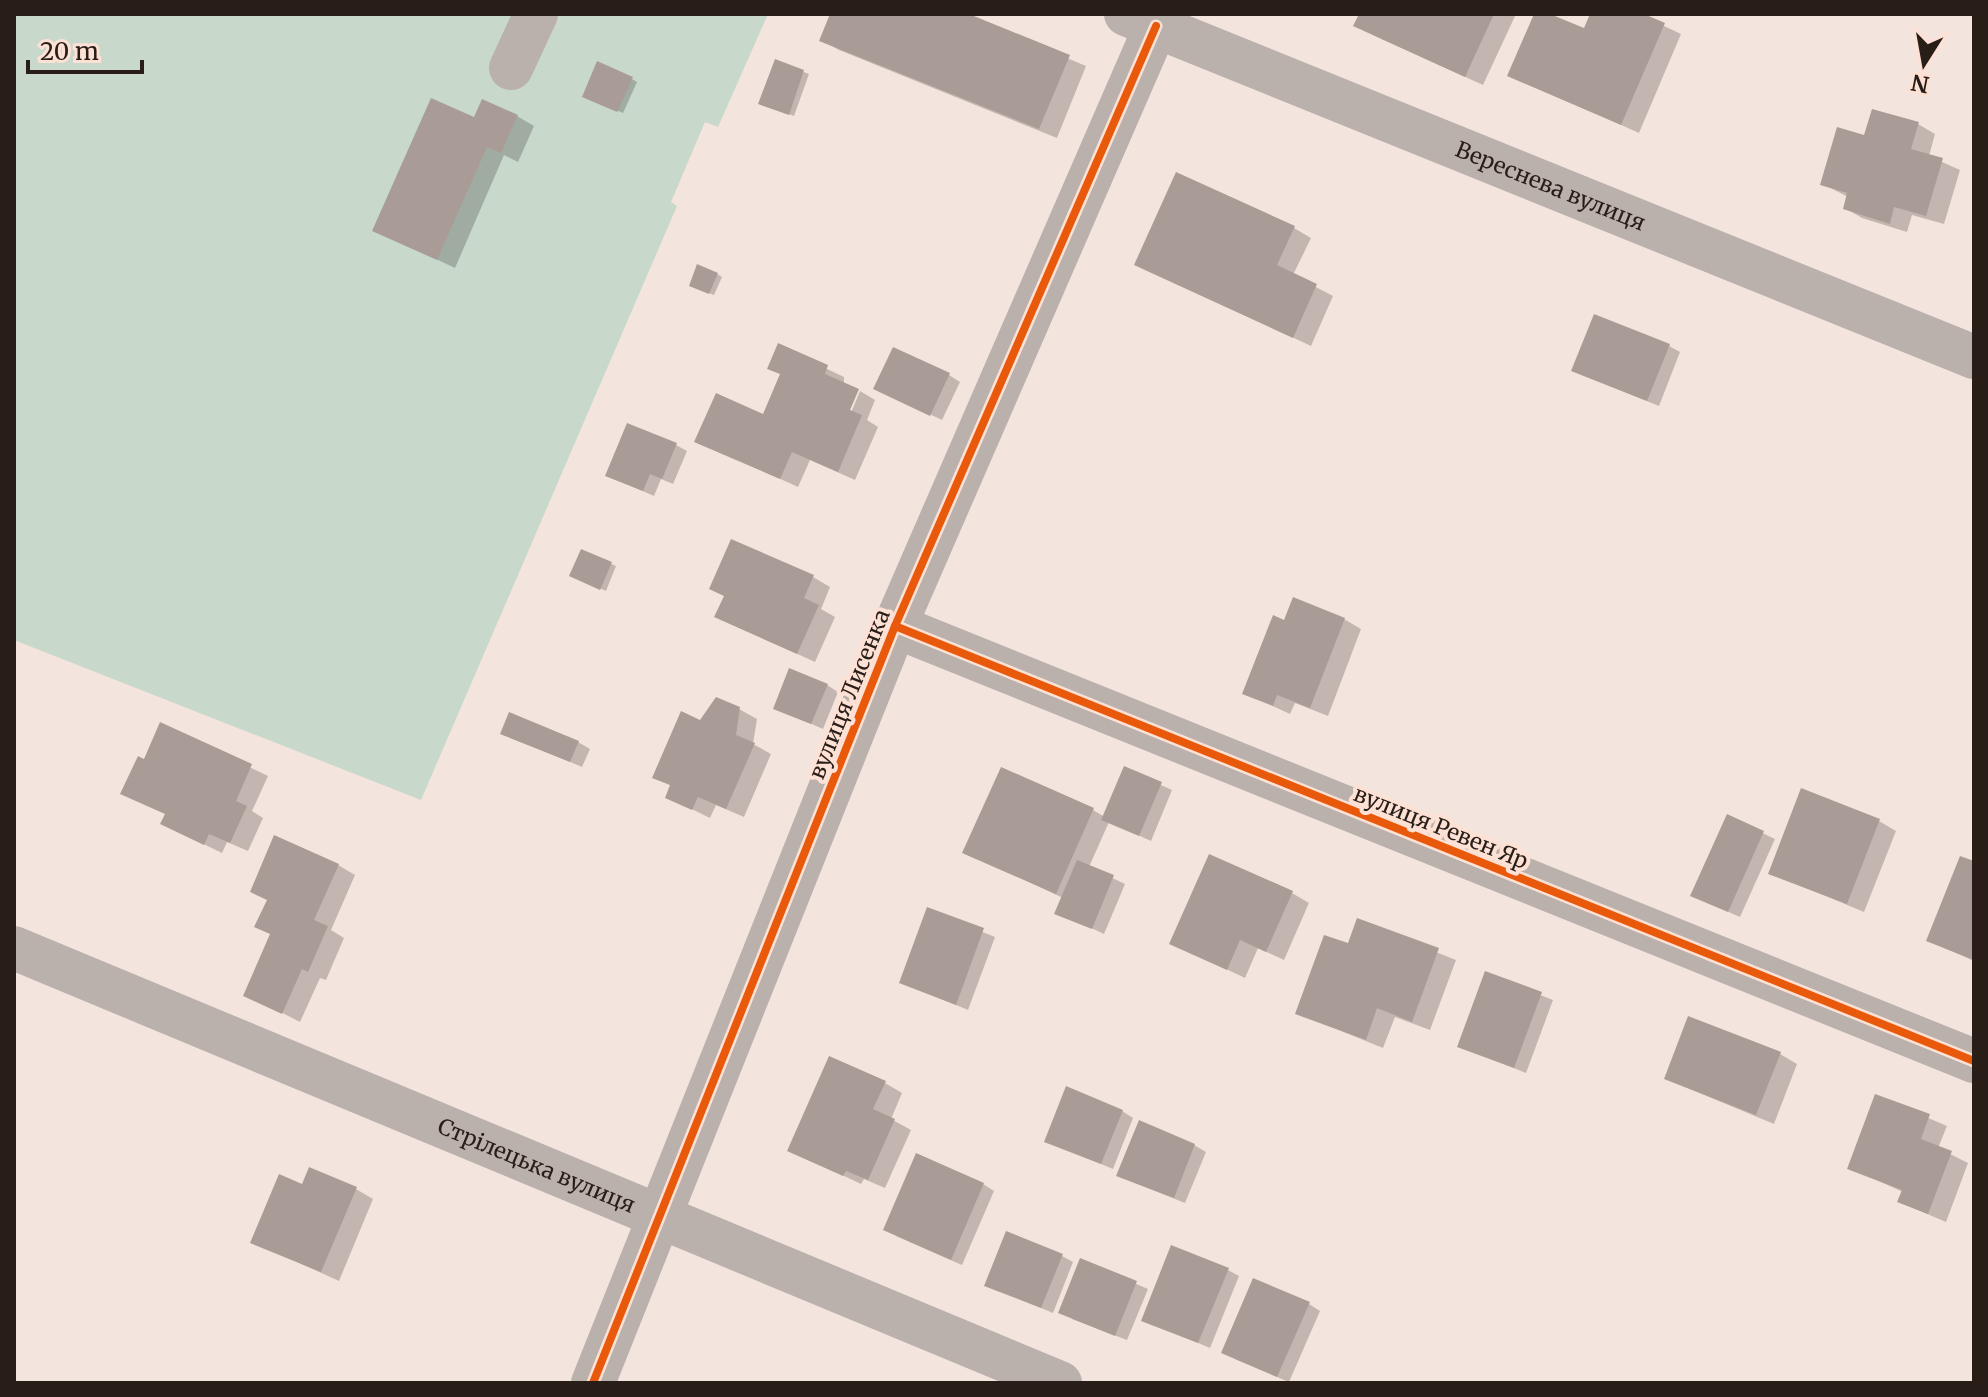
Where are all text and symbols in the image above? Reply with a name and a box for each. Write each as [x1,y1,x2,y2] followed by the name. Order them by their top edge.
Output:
[28,24,142,74] scale bar
[1884,24,1964,104] north arrow
[40,36,99,67] text: 20 m
[1908,68,1931,99] text: N
[1452,135,1650,237] street label: Вереснева вулиця
[802,605,896,783] street label: вулиця Лисенка
[1350,779,1532,875] street label: вулиця Ревен Яр
[434,1112,640,1219] street label: Стрілецька вулиця

